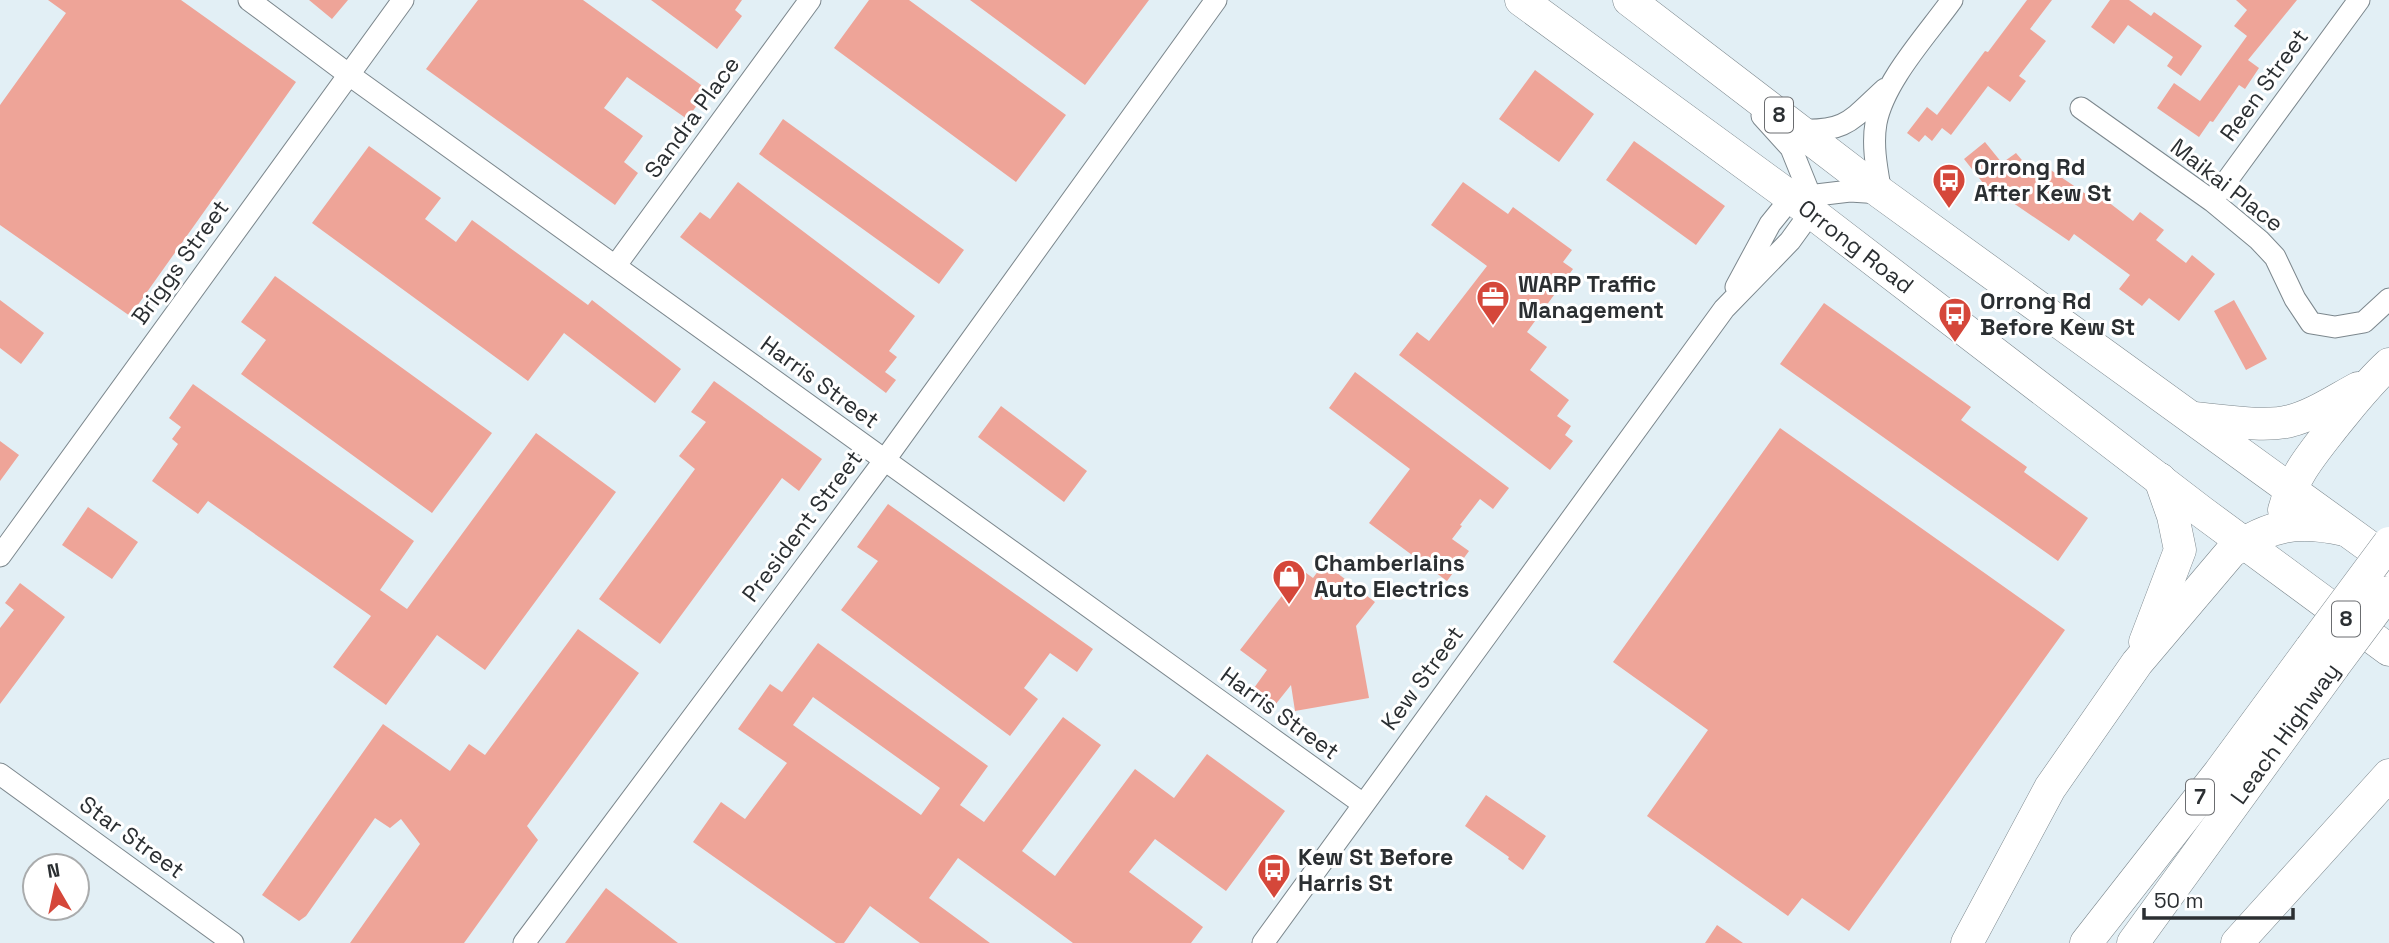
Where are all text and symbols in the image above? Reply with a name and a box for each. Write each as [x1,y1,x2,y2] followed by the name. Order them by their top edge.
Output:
[2213,23,2315,147] street label: Reen Street
[638,50,746,184] street label: Sandra Place
[1765,97,1793,132] road number: 8
[2164,132,2290,238] street label: Maikai Place
[1974,152,2112,208] place label: Orrong Rd After Kew St
[1930,161,1968,210] bus stop icon: Orrong Rd After Kew St
[1792,193,1920,300] street label: Orrong Road
[125,194,235,330] street label: Briggs Street
[1518,269,1664,325] place label: WARP Traffic Management
[1474,278,1512,327] office icon: WARP Traffic Management
[1980,286,2135,342] place label: Orrong Rd Before Kew St
[1936,295,1974,344] bus stop icon: Orrong Rd Before Kew St
[755,329,885,435] street label: Harris Street
[735,444,869,608] street label: President Street
[1314,548,1469,604] place label: Chamberlains Auto Electrics
[1270,557,1308,606] shop icon: Chamberlains Auto Electrics
[2332,602,2360,636] road number: 8
[1374,620,1470,736] street label: Kew Street
[2224,657,2346,810] street label: Leach Highway
[1215,660,1345,766] street label: Harris Street
[2186,780,2214,814] road number: 7
[74,789,190,885] street label: Star Street
[1298,842,1453,898] place label: Kew St Before Harris St
[1255,851,1293,900] bus stop icon: Kew St Before Harris St
[21,852,91,922] north arrow
[45,857,62,884] text: N
[2144,876,2293,920] scale bar
[2154,887,2204,914] text: 50 m

